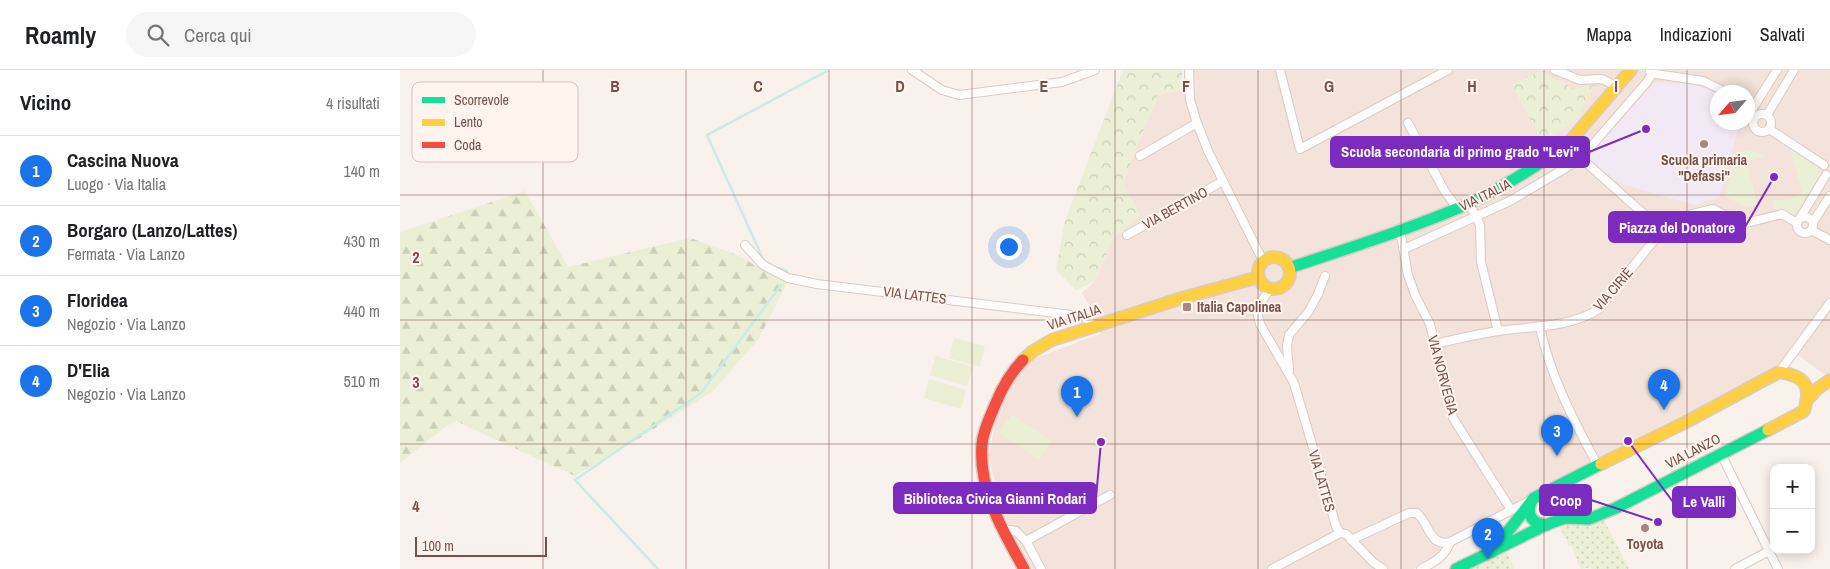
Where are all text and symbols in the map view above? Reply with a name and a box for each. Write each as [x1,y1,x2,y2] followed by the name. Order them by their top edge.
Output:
[126,12,476,57] search box
[25,19,96,51] text: Roamly
[144,21,172,49] icon: search
[184,22,252,48] text: Cerca qui
[1587,22,1632,47] text: Mappa
[1660,22,1732,47] text: Indicazioni
[1760,22,1805,47] text: Salvati
[610,75,620,97] text: B
[753,75,763,97] text: C
[895,75,905,97] text: D
[1040,75,1049,97] text: E
[1182,75,1190,97] text: F
[1324,75,1334,97] text: G
[1467,75,1477,97] text: H
[1614,75,1618,97] text: I
[412,82,578,162] legend
[1710,85,1755,130] north arrow
[20,88,71,117] text: Vicino
[454,91,509,109] text: Scorrevole
[326,92,380,114] text: 4 risultati
[454,113,483,131] text: Lento
[454,136,482,154] text: Coda
[1331,137,1589,167] callout: Scuola secondaria di primo grado "Levi"
[1698,138,1710,150] marker: Scuola primaria "Defassi"
[1341,141,1579,162] text: Scuola secondaria di primo grado "Levi"
[67,147,179,173] text: Cascina Nuova
[1661,151,1748,185] place label: Scuola primaria "Defassi"
[32,160,40,182] text: 1
[344,160,380,182] text: 140 m
[67,173,166,195] text: Luogo · Via Italia
[1456,175,1514,215] street label: VIA ITALIA
[1139,183,1211,233] street label: VIA BERTINO
[1609,212,1745,242] callout: Piazza del Donatore
[67,217,238,243] text: Borgaro (Lanzo/Lattes)
[1619,217,1735,238] text: Piazza del Donatore
[32,230,40,252] text: 2
[344,230,380,252] text: 430 m
[996,234,1022,260] your location
[67,243,185,265] text: Fermata · Via Lanzo
[412,246,420,268] text: 2
[1589,264,1637,314] street label: VIA CIRIÈ
[882,282,948,308] street label: VIA LATTES
[67,287,128,313] text: Floridea
[1197,298,1282,316] place label: Italia Capolinea
[32,300,40,322] text: 3
[344,300,380,322] text: 440 m
[1045,300,1103,334] street label: VIA ITALIA
[1181,301,1193,313] marker: Italia Capolinea
[67,313,186,335] text: Negozio · Via Lanzo
[1424,333,1462,417] street label: VIA NORVEGIA
[67,357,110,383] text: D'Elia
[1648,369,1680,410] pin: 4
[32,370,40,392] text: 4
[344,370,380,392] text: 510 m
[412,371,420,393] text: 3
[1061,376,1093,417] pin: 1
[67,383,186,405] text: Negozio · Via Lanzo
[1541,415,1573,456] pin: 3
[1662,429,1724,472] street label: VIA LANZO
[1305,448,1340,514] street label: VIA LATTES
[1770,464,1815,554] map controls
[1770,464,1815,509] button: +
[894,483,1096,513] callout: Biblioteca Civica Gianni Rodari
[1540,485,1591,515] callout: Coop
[1673,487,1735,517] callout: Le Valli
[904,488,1086,509] text: Biblioteca Civica Gianni Rodari
[1550,490,1582,511] text: Coop
[1683,491,1725,512] text: Le Valli
[412,495,420,517] text: 4
[1770,509,1815,554] button: −
[1472,518,1504,559] pin: 2
[1639,522,1651,534] marker: Toyota
[415,534,548,557] scale bar
[1627,535,1664,553] place label: Toyota
[422,537,454,555] text: 100 m

